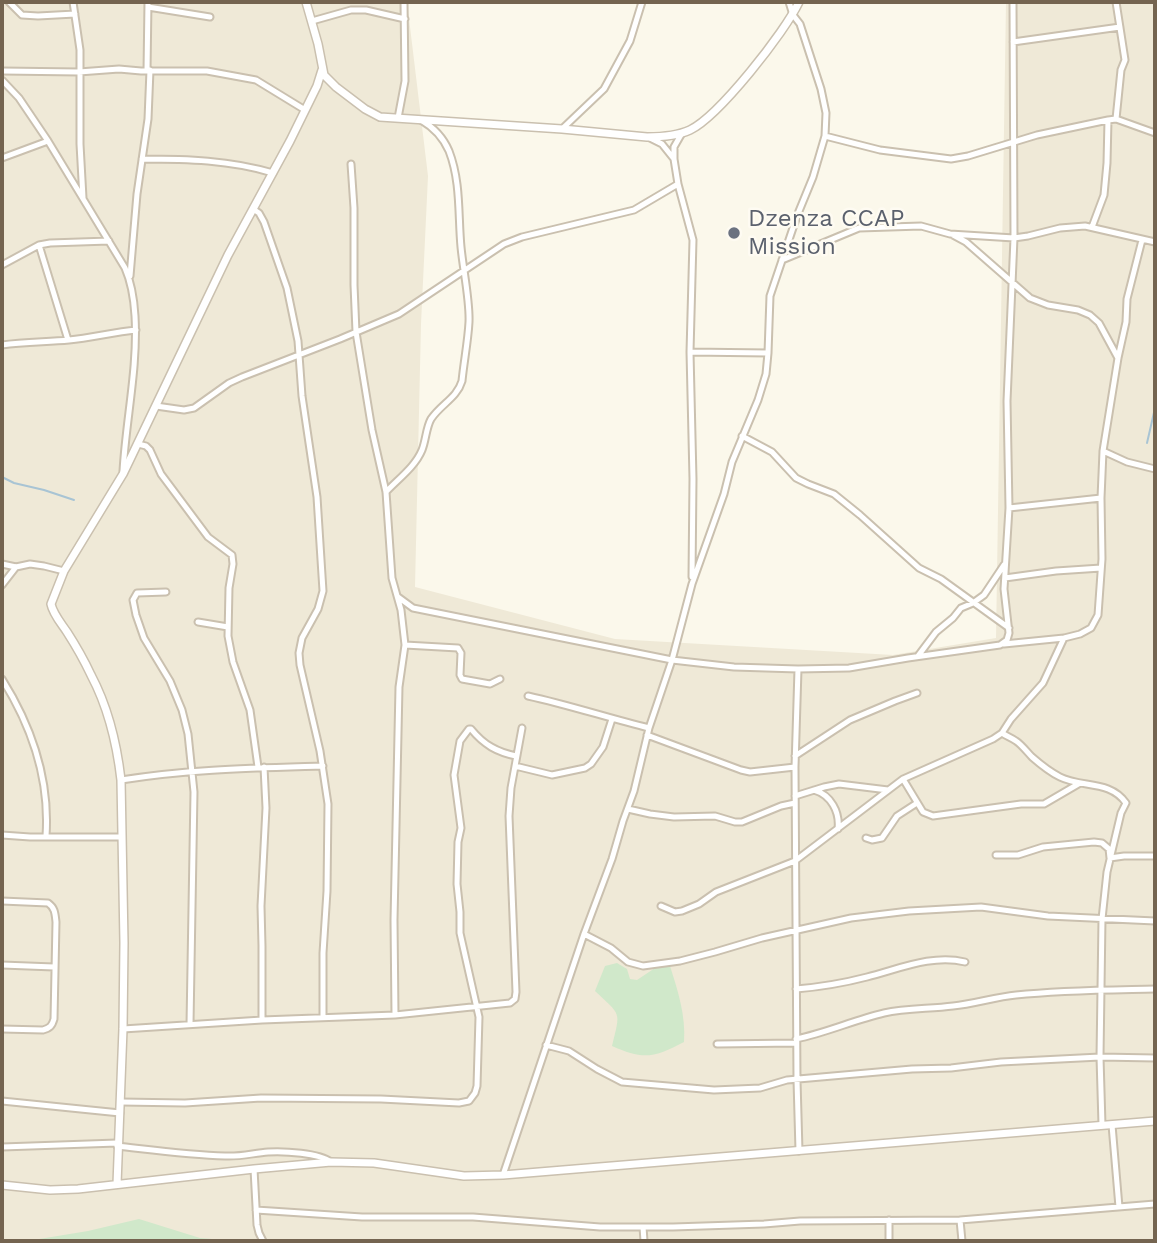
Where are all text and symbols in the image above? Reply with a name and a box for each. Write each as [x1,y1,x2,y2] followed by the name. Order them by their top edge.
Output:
[748,205,904,261] place label: Dzenza CCAP Mission
[726,225,742,241] marker: Dzenza CCAP Mission

